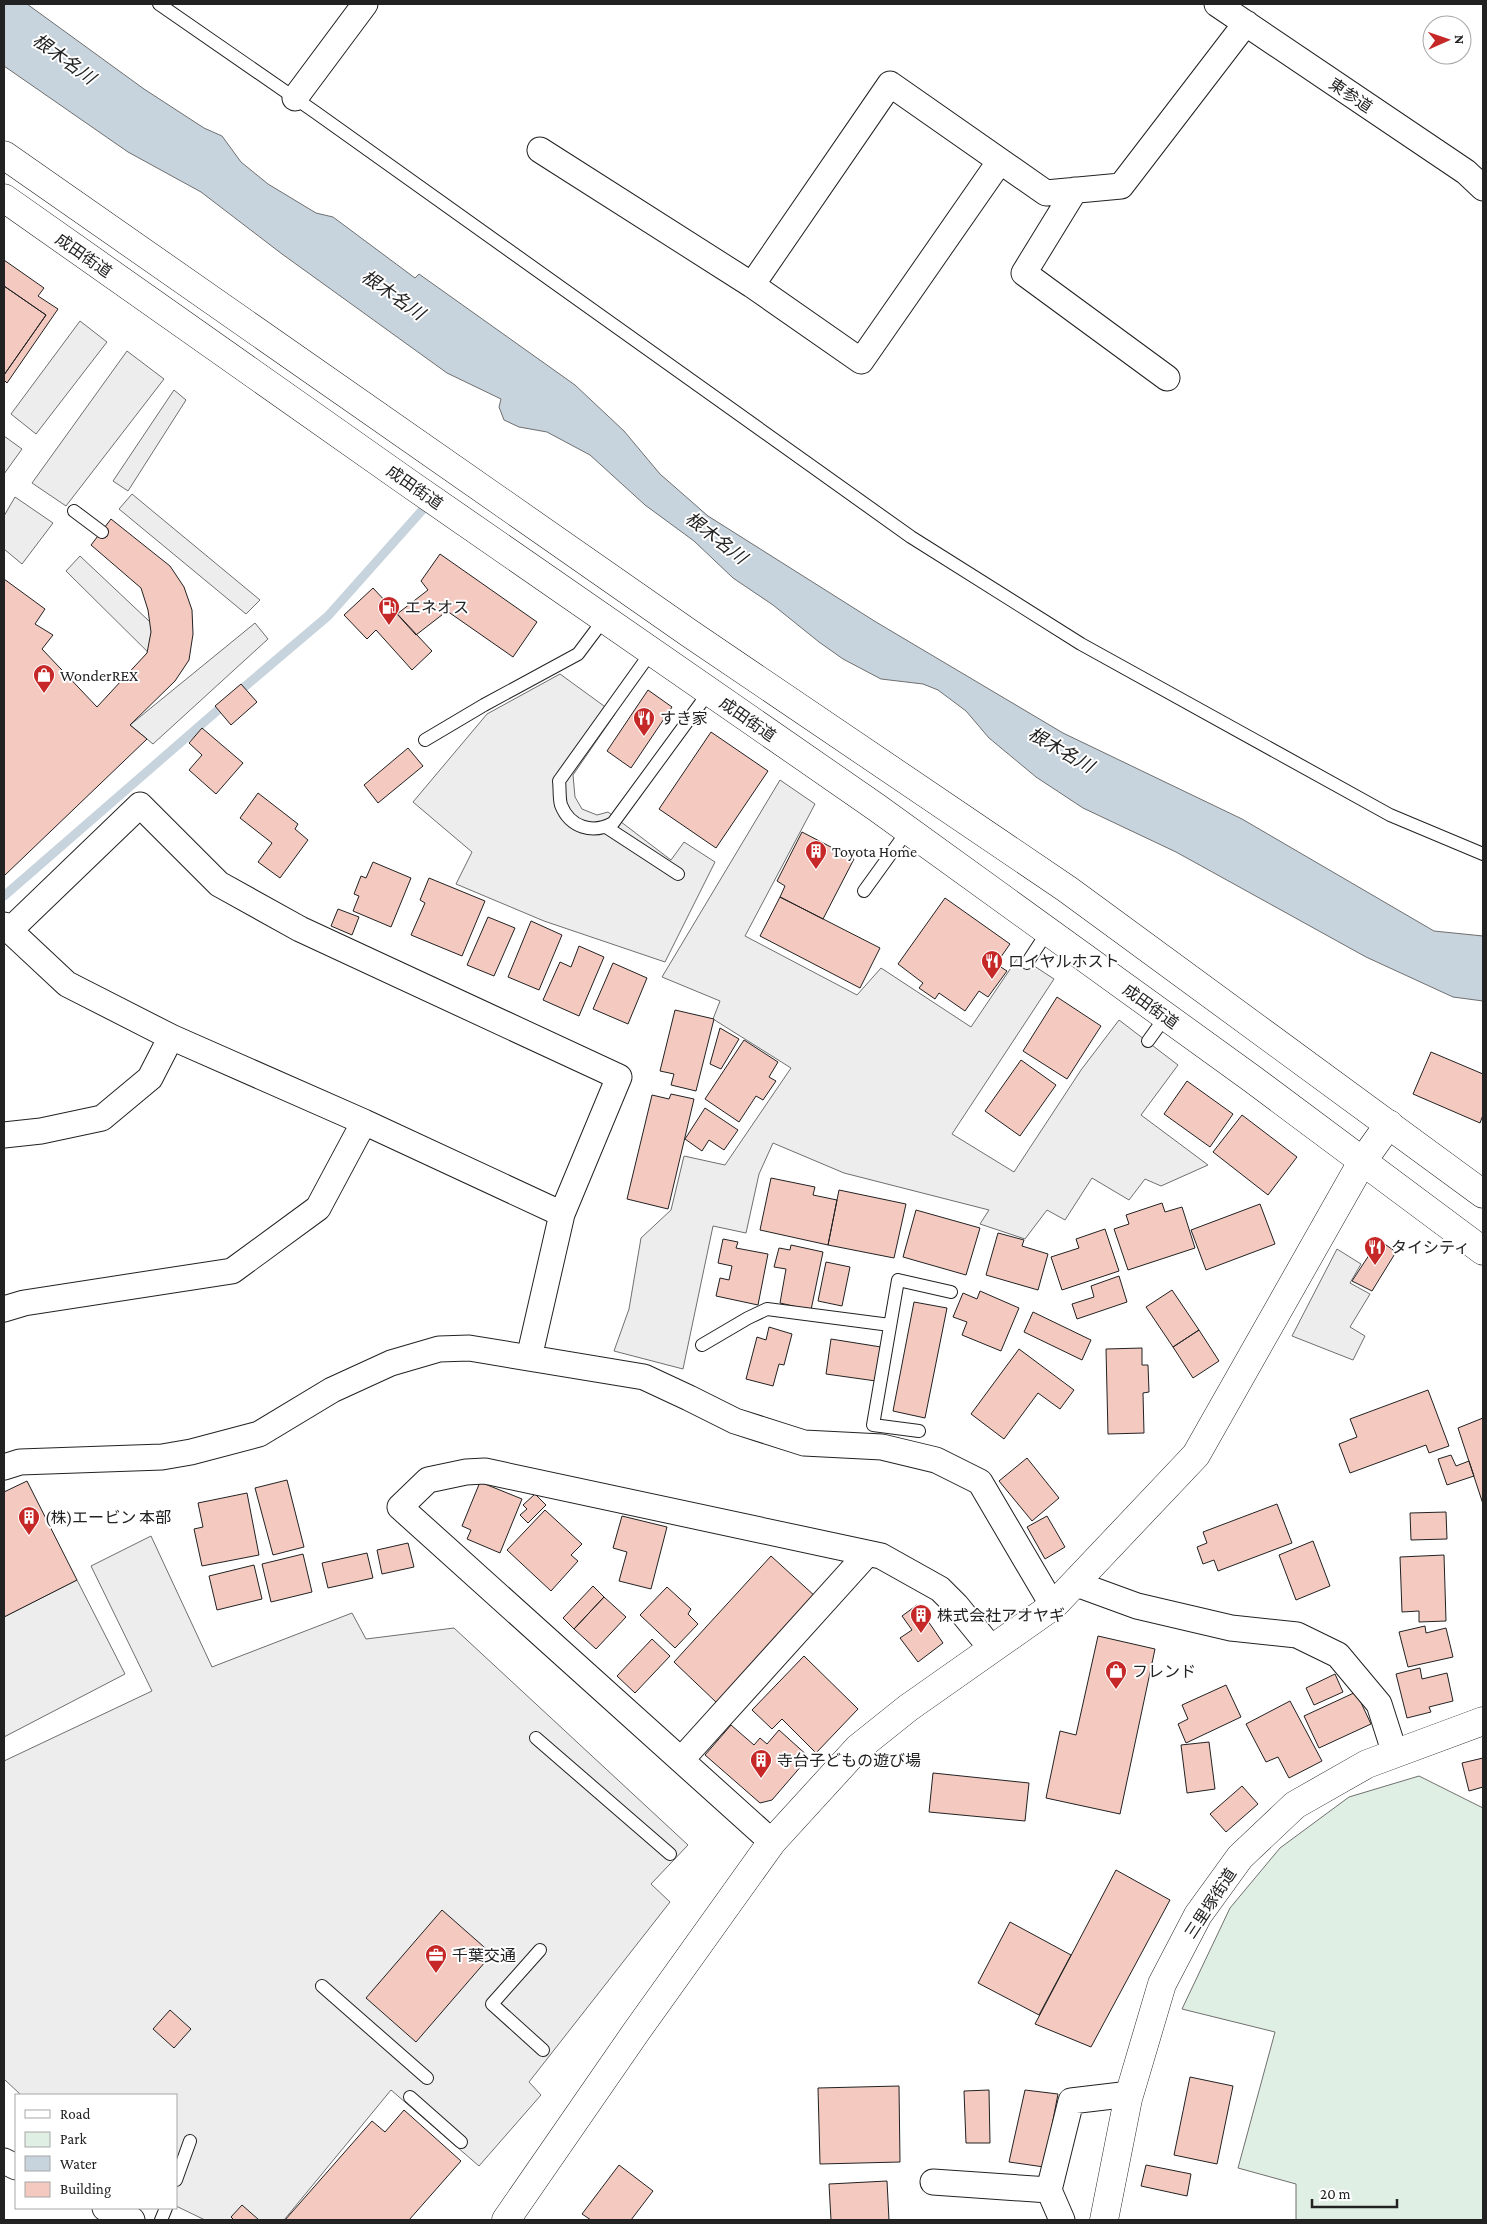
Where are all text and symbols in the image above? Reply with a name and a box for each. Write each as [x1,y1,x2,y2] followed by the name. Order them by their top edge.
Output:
[1422,15,1472,65] north arrow
[29,30,101,89] water label: 根木名川
[1452,34,1468,45] text: N
[1326,75,1375,116] street label: 東参道
[53,230,115,281] street label: 成田街道
[358,266,430,325] water label: 根木名川
[384,462,446,513] street label: 成田街道
[681,508,752,569] water label: 根木名川
[377,595,401,626] fuel station icon: エネオス
[405,599,469,616] place label: エネオス
[32,663,56,694] shop icon: WonderREX
[60,667,139,684] place label: WonderREX
[717,694,779,745] street label: 成田街道
[632,706,656,737] restaurant icon: すき家
[660,710,708,727] place label: すき家
[1025,723,1099,778] water label: 根木名川
[804,839,828,870] building icon: Toyota Home
[832,843,917,861] place label: Toyota Home
[980,949,1004,980] restaurant icon: ロイヤルホスト
[1008,953,1120,970] place label: ロイヤルホスト
[1120,981,1182,1032] street label: 成田街道
[1363,1235,1387,1266] restaurant icon: タイシティ
[1391,1239,1470,1256] place label: タイシティ
[17,1505,41,1536] building icon: (株)エービン 本部
[45,1509,171,1527] place label: (株)エービン 本部
[909,1603,933,1634] building icon: 株式会社アオヤギ
[937,1607,1065,1624] place label: 株式会社アオヤギ
[1104,1659,1128,1690] shop icon: フレンド
[1132,1663,1196,1680] place label: フレンド
[749,1748,773,1779] building icon: 寺台子どもの遊び場
[777,1752,921,1769] place label: 寺台子どもの遊び場
[1182,1865,1239,1941] street label: 三里塚街道
[424,1943,448,1974] office icon: 千葉交通
[452,1947,516,1964] place label: 千葉交通
[15,2094,178,2209] legend
[60,2106,91,2122] text: Road
[60,2131,87,2147] text: Park
[60,2156,97,2172] text: Water
[1312,2176,1397,2208] scale bar
[60,2181,111,2198] text: Building
[1320,2186,1351,2202] text: 20 m

